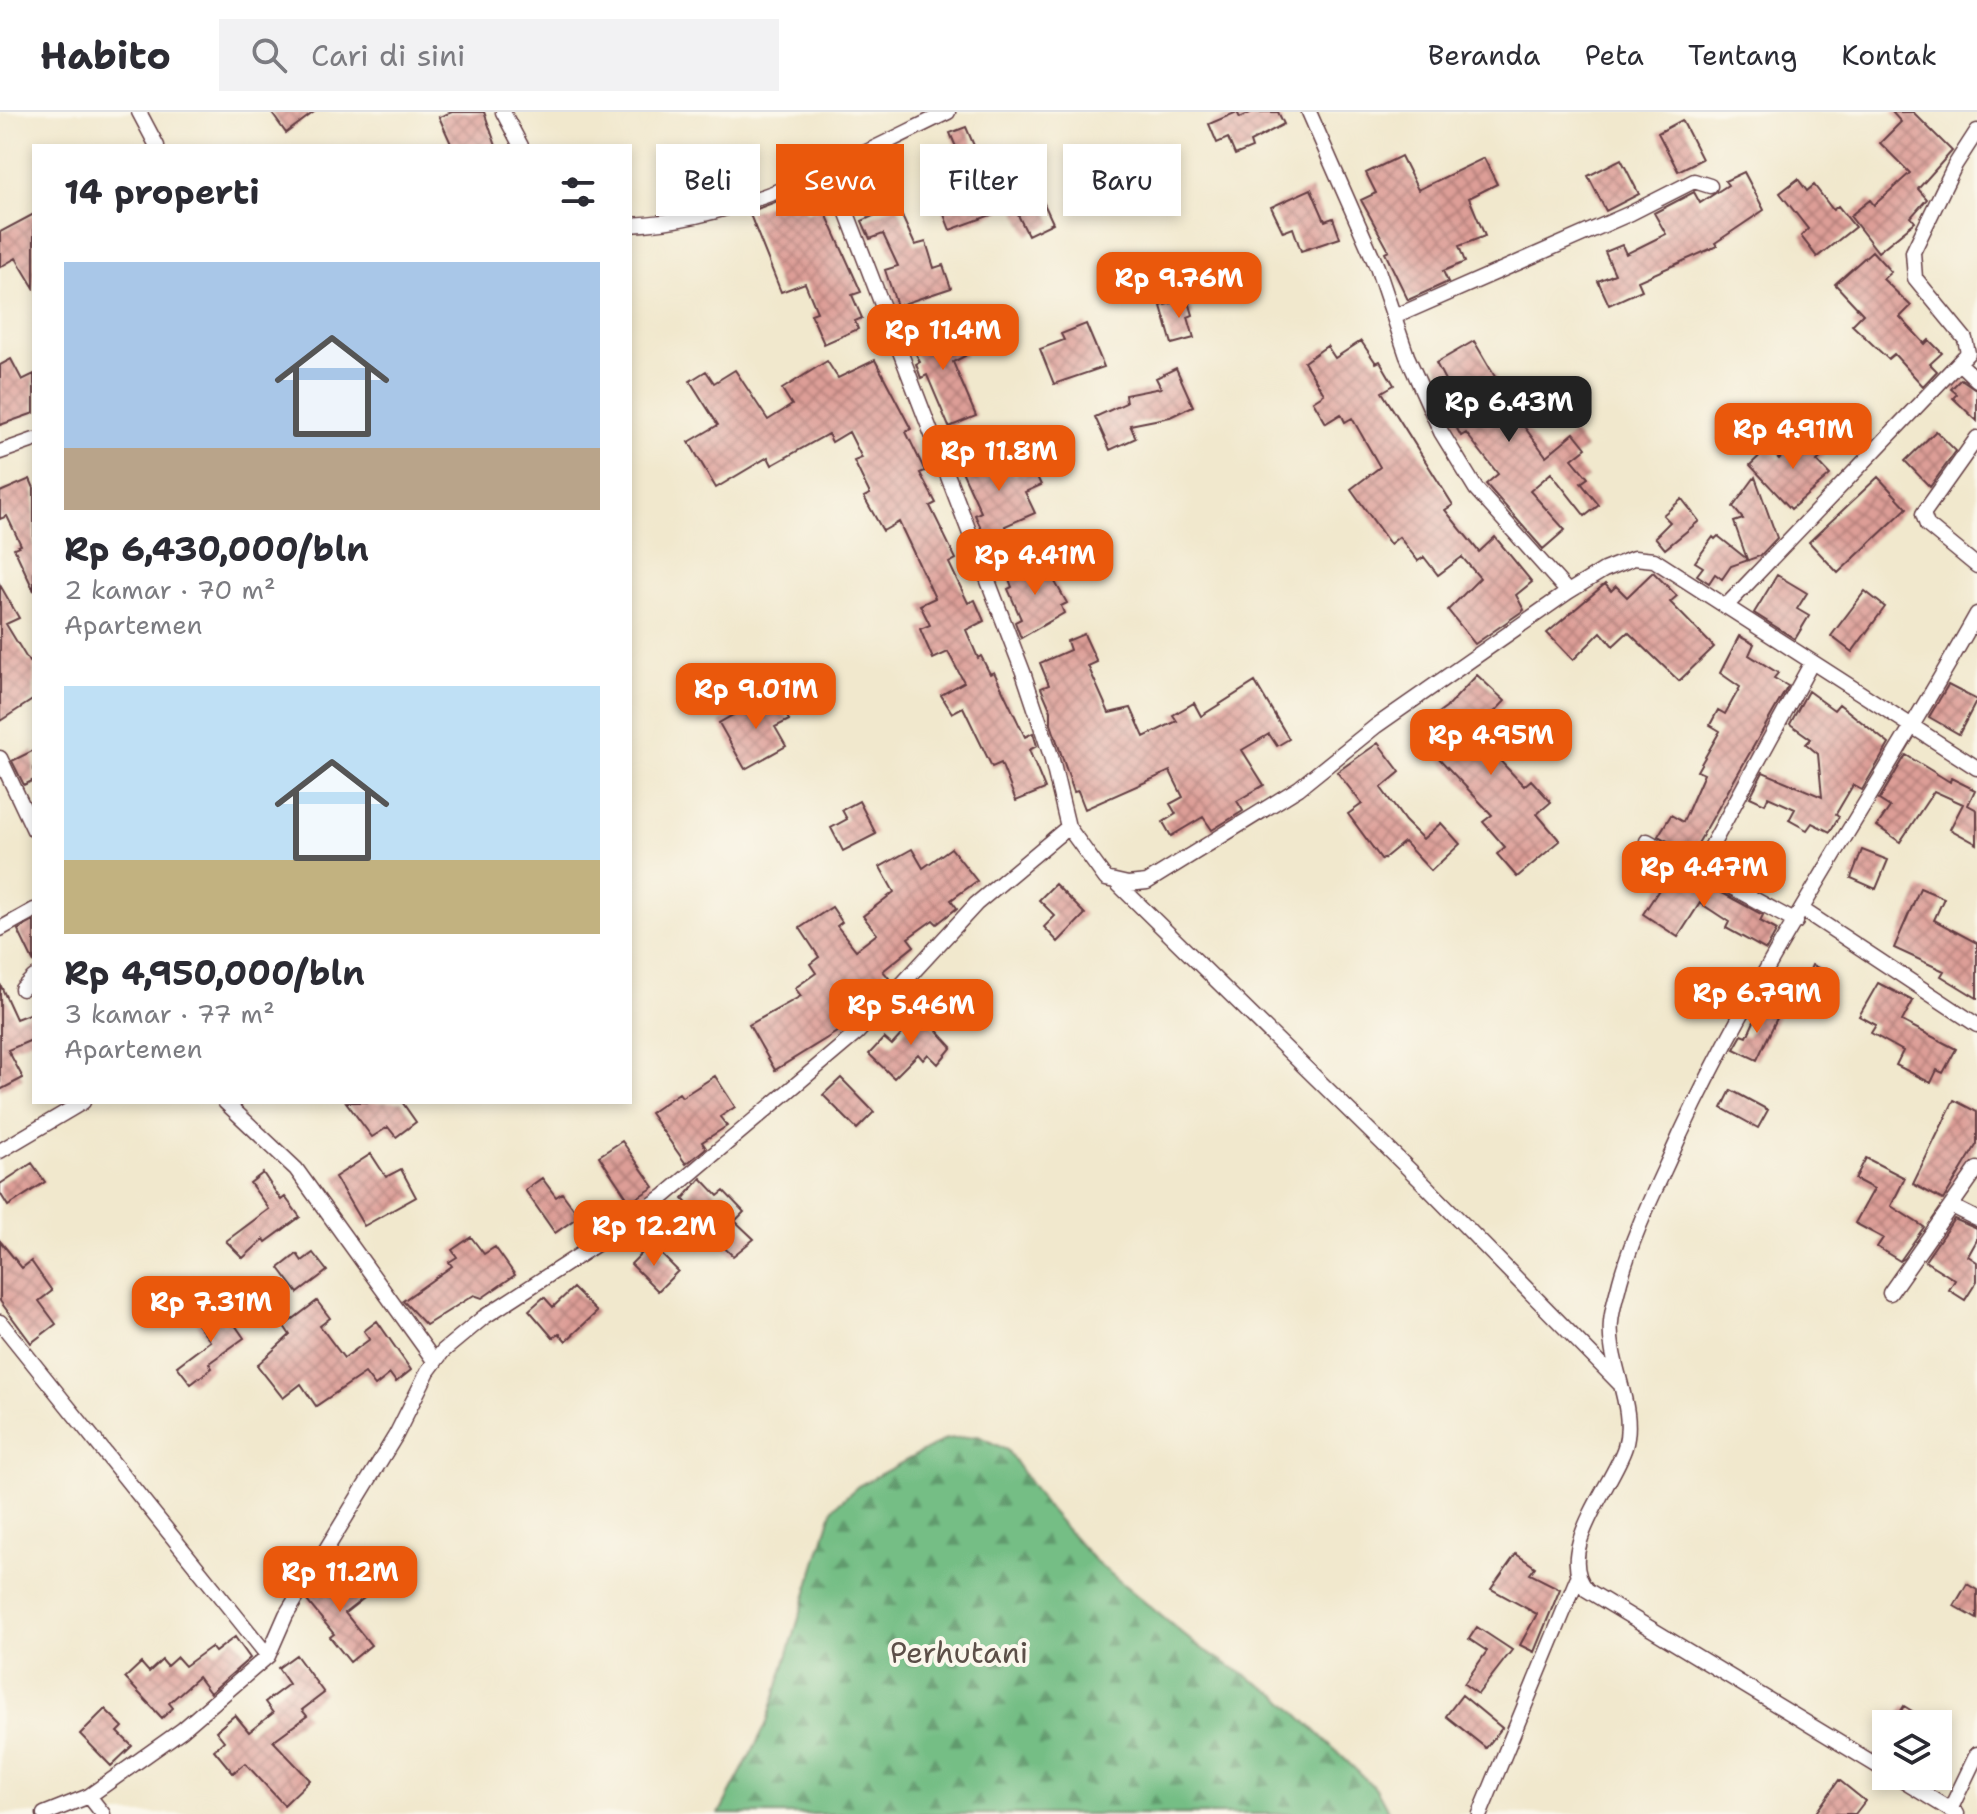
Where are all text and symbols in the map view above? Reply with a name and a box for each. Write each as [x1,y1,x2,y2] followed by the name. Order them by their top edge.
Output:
[219,19,779,91] search box
[40,30,171,81] text: Habito
[247,33,291,77] icon: search
[311,35,465,76] text: Cari di sini
[1428,36,1540,74] text: Beranda
[1584,36,1644,74] text: Peta
[1688,36,1797,74] text: Tentang
[1841,36,1937,74] text: Kontak
[656,144,760,216] chip: Beli
[776,144,904,216] chip: Sewa
[920,144,1047,216] chip: Filter
[1063,144,1181,216] chip: Baru
[64,169,260,215] text: 14 properti
[556,170,600,214] icon: filters
[1096,252,1262,320] pin: Rp 9.76M
[1115,260,1243,295] text: Rp 9.76M
[860,304,1026,372] pin: Rp 11.4M
[885,312,1001,347] text: Rp 11.4M
[260,314,404,458] icon: home
[1426,376,1592,444] pin: Rp 6.43M
[1445,384,1573,419] text: Rp 6.43M
[1710,403,1876,471] pin: Rp 4.91M
[1733,411,1853,446] text: Rp 4.91M
[916,425,1082,493] pin: Rp 11.8M
[940,433,1058,468] text: Rp 11.8M
[64,526,369,572] text: Rp 6,430,000/bln
[952,529,1118,597] pin: Rp 4.41M
[974,537,1096,572] text: Rp 4.41M
[64,572,276,607] text: 2 kamar · 70 m²
[64,607,203,642] text: Apartemen
[673,663,839,731] pin: Rp 9.01M
[694,671,818,706] text: Rp 9.01M
[1408,709,1574,777] pin: Rp 4.95M
[1428,717,1554,752] text: Rp 4.95M
[260,738,404,882] icon: home
[1621,841,1787,909] pin: Rp 4.47M
[1640,849,1768,884] text: Rp 4.47M
[64,950,365,996] text: Rp 4,950,000/bln
[1674,967,1840,1035] pin: Rp 6.79M
[1693,975,1821,1010] text: Rp 6.79M
[828,979,994,1047] pin: Rp 5.46M
[847,987,975,1022] text: Rp 5.46M
[64,996,275,1031] text: 3 kamar · 77 m²
[64,1031,203,1066] text: Apartemen
[571,1200,737,1268] pin: Rp 12.2M
[592,1208,716,1243] text: Rp 12.2M
[128,1276,294,1344] pin: Rp 7.31M
[150,1284,272,1319] text: Rp 7.31M
[257,1546,423,1614] pin: Rp 11.2M
[281,1554,399,1589] text: Rp 11.2M
[890,1632,1028,1673] park label: Perhutani
[1872,1710,1952,1790] map controls
[1872,1710,1952,1790] button: layers

